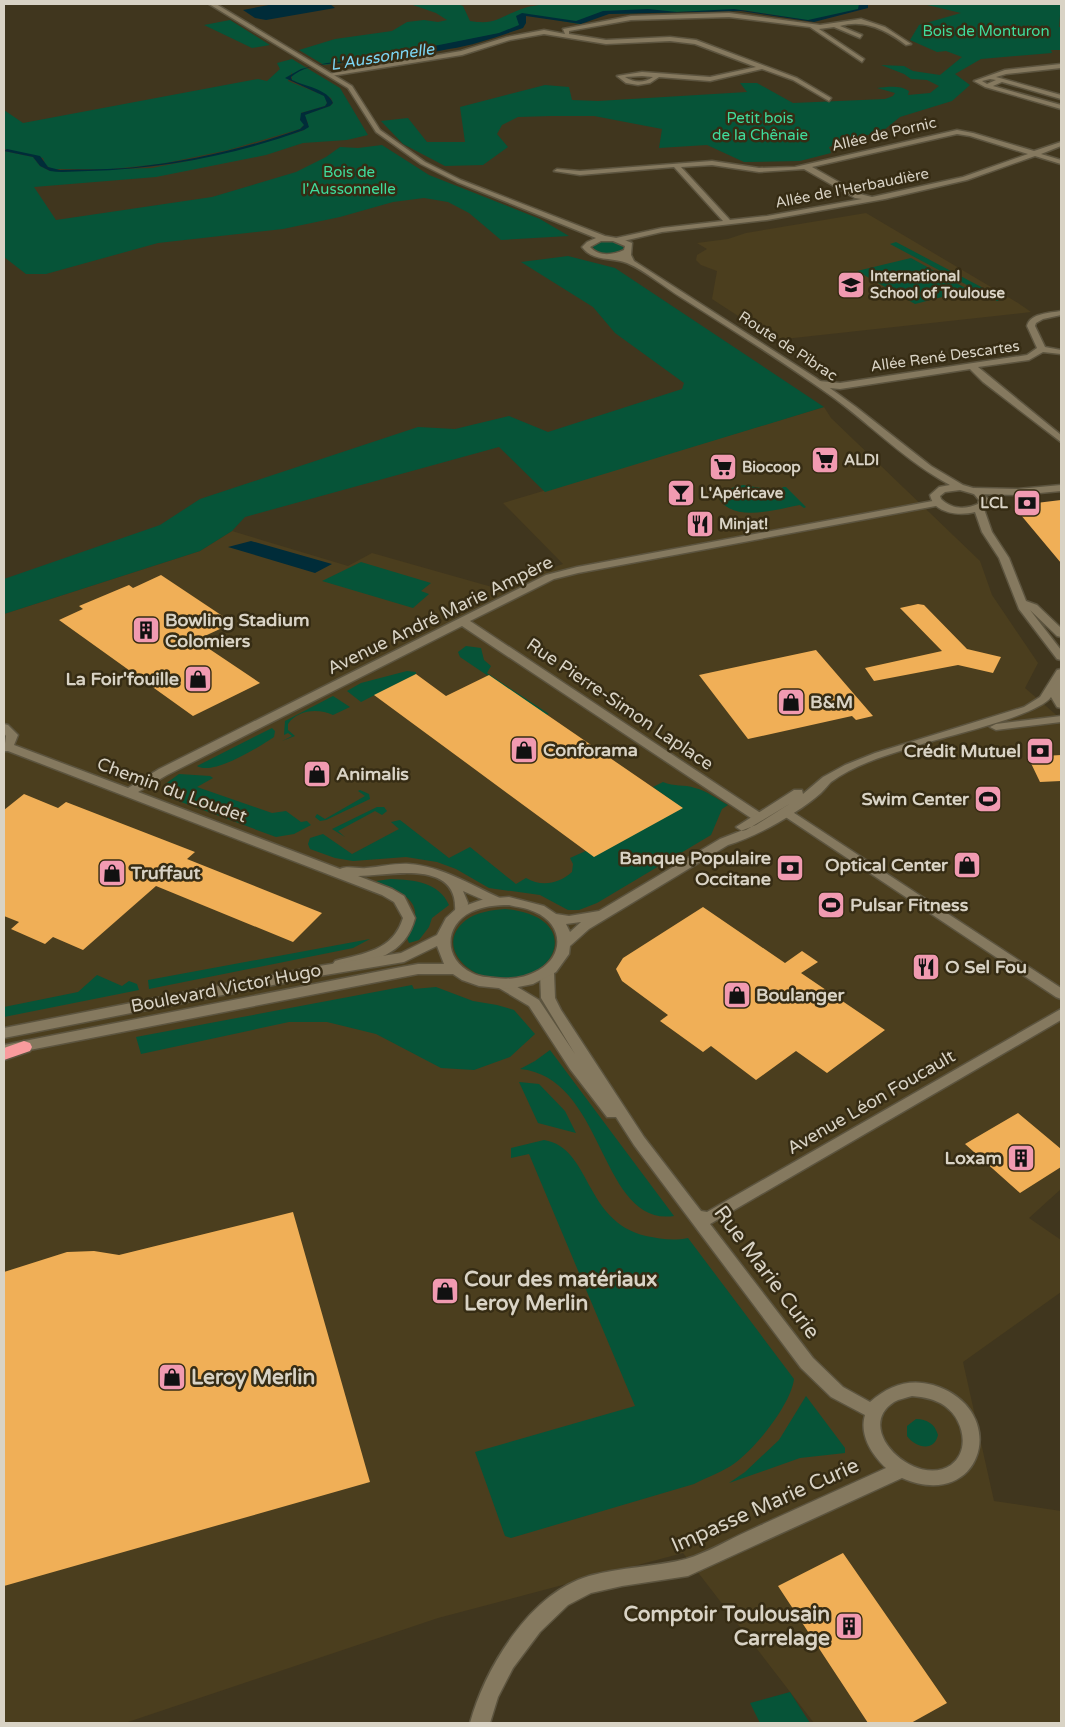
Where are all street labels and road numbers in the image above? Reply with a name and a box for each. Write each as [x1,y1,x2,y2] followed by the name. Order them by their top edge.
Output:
[830,113,938,155] street label: Allée de Pornic
[774,164,930,212] street label: Allée de l'Herbaudière
[735,307,841,385] street label: Route de Pibrac
[869,337,1021,375] street label: Allée René Descartes
[324,551,556,679] street label: Avenue André Marie Ampère
[522,633,718,775] street label: Rue Pierre-Simon Laplace
[94,753,250,827] street label: Chemin du Loudet
[129,959,323,1017] street label: Boulevard Victor Hugo
[783,1045,959,1159] street label: Avenue Léon Foucault
[708,1201,825,1344] street label: Rue Marie Curie
[668,1453,863,1558] street label: Impasse Marie Curie

